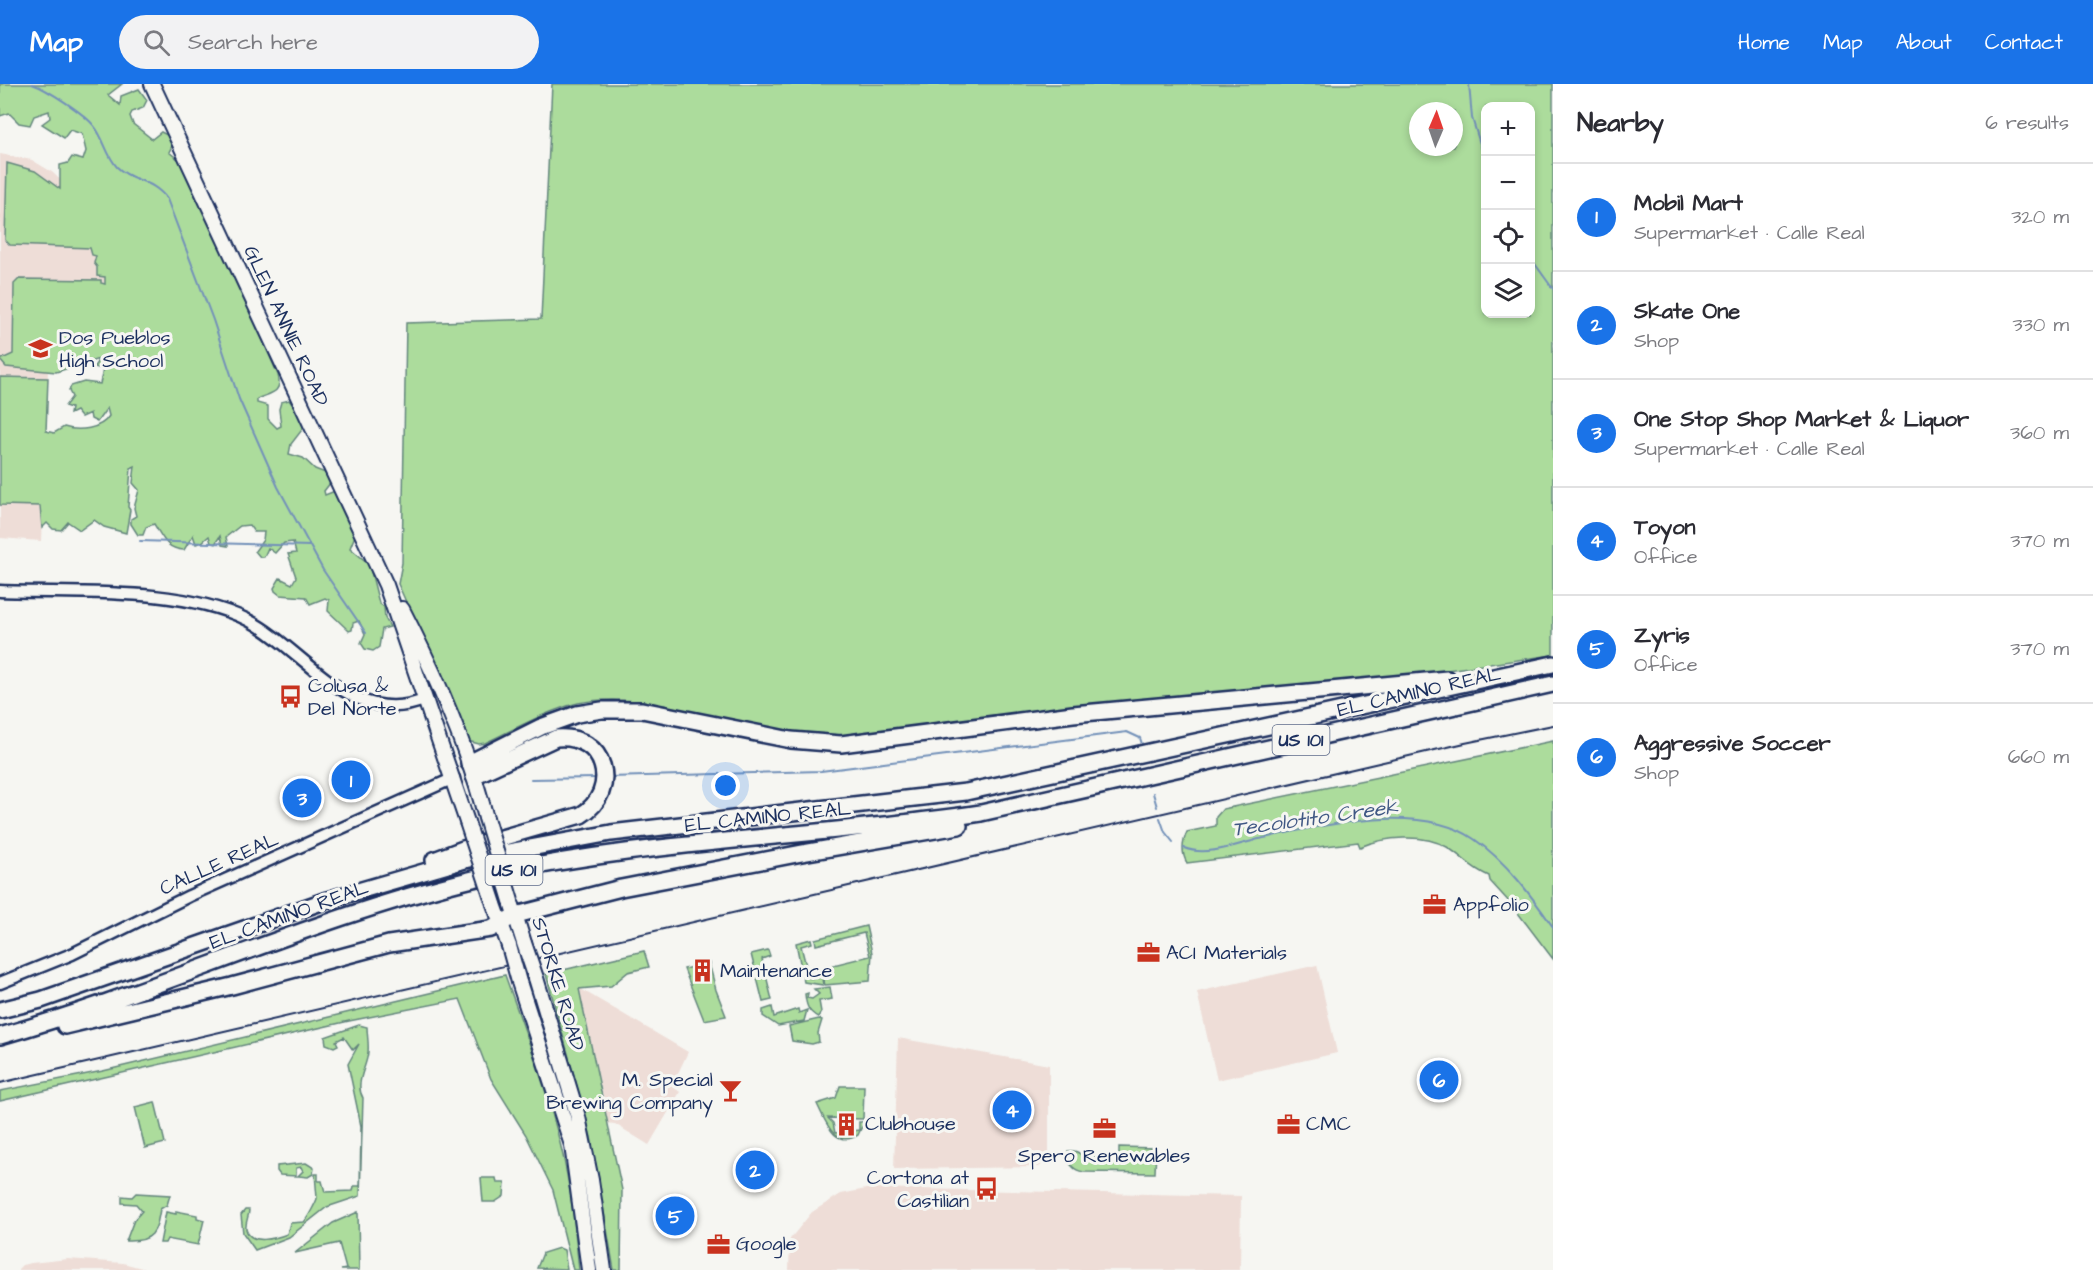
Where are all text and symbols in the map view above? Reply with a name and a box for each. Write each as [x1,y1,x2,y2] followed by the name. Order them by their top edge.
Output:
[119,15,539,69] search box
[30,23,83,62] text: Map
[140,26,173,59] icon: search
[188,27,318,58] text: Search here
[1738,28,1790,57] text: Home
[1823,28,1863,57] text: Map
[1896,28,1952,57] text: About
[1985,28,2063,57] text: Contact
[1409,102,1463,156] north arrow
[1481,102,1535,318] map controls
[1481,102,1535,156] button: +
[1577,105,1664,141] text: Nearby
[1985,109,2069,137] text: 6 results
[1481,156,1535,210] button: −
[1634,188,1743,219] text: Mobil Mart
[1595,203,1598,231] text: 1
[2011,203,2069,231] text: 320 m
[1481,210,1535,264] button: locate
[1634,219,1865,247] text: Supermarket · Calle Real
[236,241,336,411] street label: GLEN ANNIE ROAD
[1481,264,1535,318] button: layers
[1634,296,1740,327] text: Skate One
[1591,311,1602,339] text: 2
[2012,311,2069,339] text: 330 m
[59,324,171,376] place label: Dos Pueblos High School
[1634,327,1679,355] text: Shop
[28,336,54,362] school or university icon: Dos Pueblos High School
[1634,404,1969,435] text: One Stop Shop Market & Liquor
[1591,419,1602,447] text: 3
[2010,419,2069,447] text: 360 m
[1634,435,1865,463] text: Supermarket · Calle Real
[1634,512,1696,543] text: Toyon
[1590,527,1603,555] text: 4
[2010,527,2069,555] text: 370 m
[1634,543,1698,571] text: Office
[1634,620,1690,651] text: Zyris
[1589,635,1604,663] text: 5
[2010,635,2069,663] text: 370 m
[1634,651,1698,679] text: Office
[1335,660,1504,724] street label: EL CAMINO REAL
[308,672,397,723] place label: Colusa & Del Norte
[277,684,303,710] bus stop icon: Colusa & Del Norte
[1272,725,1330,755] road number: US 101
[1634,728,1831,759] text: Aggressive Soccer
[1590,743,1603,771] text: 6
[2008,743,2069,771] text: 660 m
[332,758,370,802] pin: 1
[1634,759,1679,787] text: Shop
[711,771,740,800] your location
[282,776,322,820] pin: 3
[1230,792,1401,844] water label: Tecolotito Creek
[684,794,853,840] street label: EL CAMINO REAL
[155,825,283,903] street label: CALLE REAL
[486,855,542,885] road number: US 101
[206,873,372,957] street label: EL CAMINO REAL
[1453,891,1529,919] place label: Appfolio
[1422,892,1448,918] office icon: Appfolio
[524,914,592,1054] street label: STORKE ROAD
[1166,939,1287,967] place label: ACI Materials
[1135,940,1161,966] office icon: ACI Materials
[720,957,832,985] place label: Maintenance
[689,958,715,984] building icon: Maintenance
[1420,1058,1458,1102] pin: 6
[546,1066,713,1118] place label: M. Special Brewing Company
[718,1078,744,1104] bar icon: M. Special Brewing Company
[992,1088,1032,1132] pin: 4
[865,1110,956,1138] place label: Clubhouse
[1306,1110,1351,1138] place label: CMC
[834,1111,860,1137] building icon: Clubhouse
[1275,1111,1301,1137] office icon: CMC
[1091,1115,1117,1141] office icon: Spero Renewables
[1018,1142,1190,1170] place label: Spero Renewables
[736,1148,774,1192] pin: 2
[867,1164,969,1215] place label: Cortona at Castilian
[974,1176,1000,1202] bus stop icon: Cortona at Castilian
[656,1194,694,1238] pin: 5
[736,1230,797,1259] place label: Google
[705,1231,731,1257] office icon: Google

